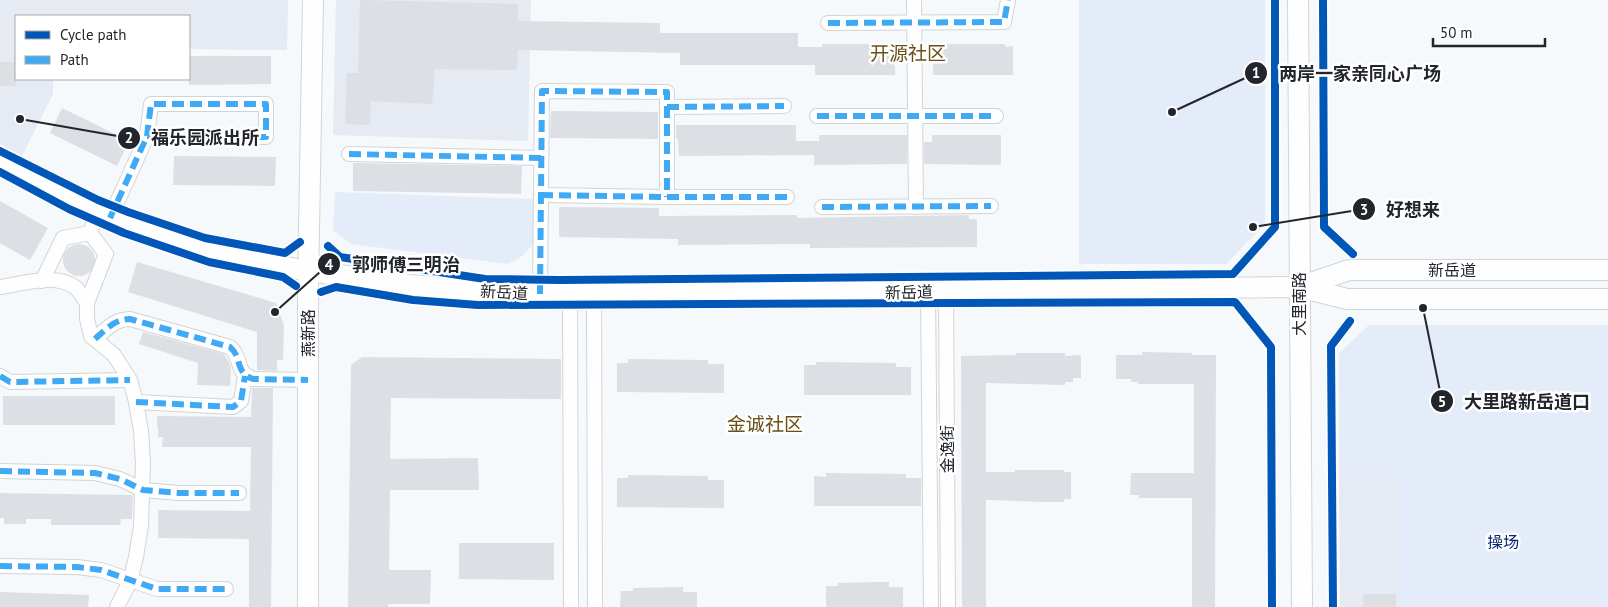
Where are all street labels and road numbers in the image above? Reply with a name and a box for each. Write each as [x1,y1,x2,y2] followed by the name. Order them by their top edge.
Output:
[1428,260,1476,280] street label: 新岳道
[1289,272,1309,336] street label: 大里南路
[480,281,528,303] street label: 新岳道
[885,282,933,302] street label: 新岳道
[298,309,318,357] street label: 燕新路
[937,425,957,473] street label: 金逸街

